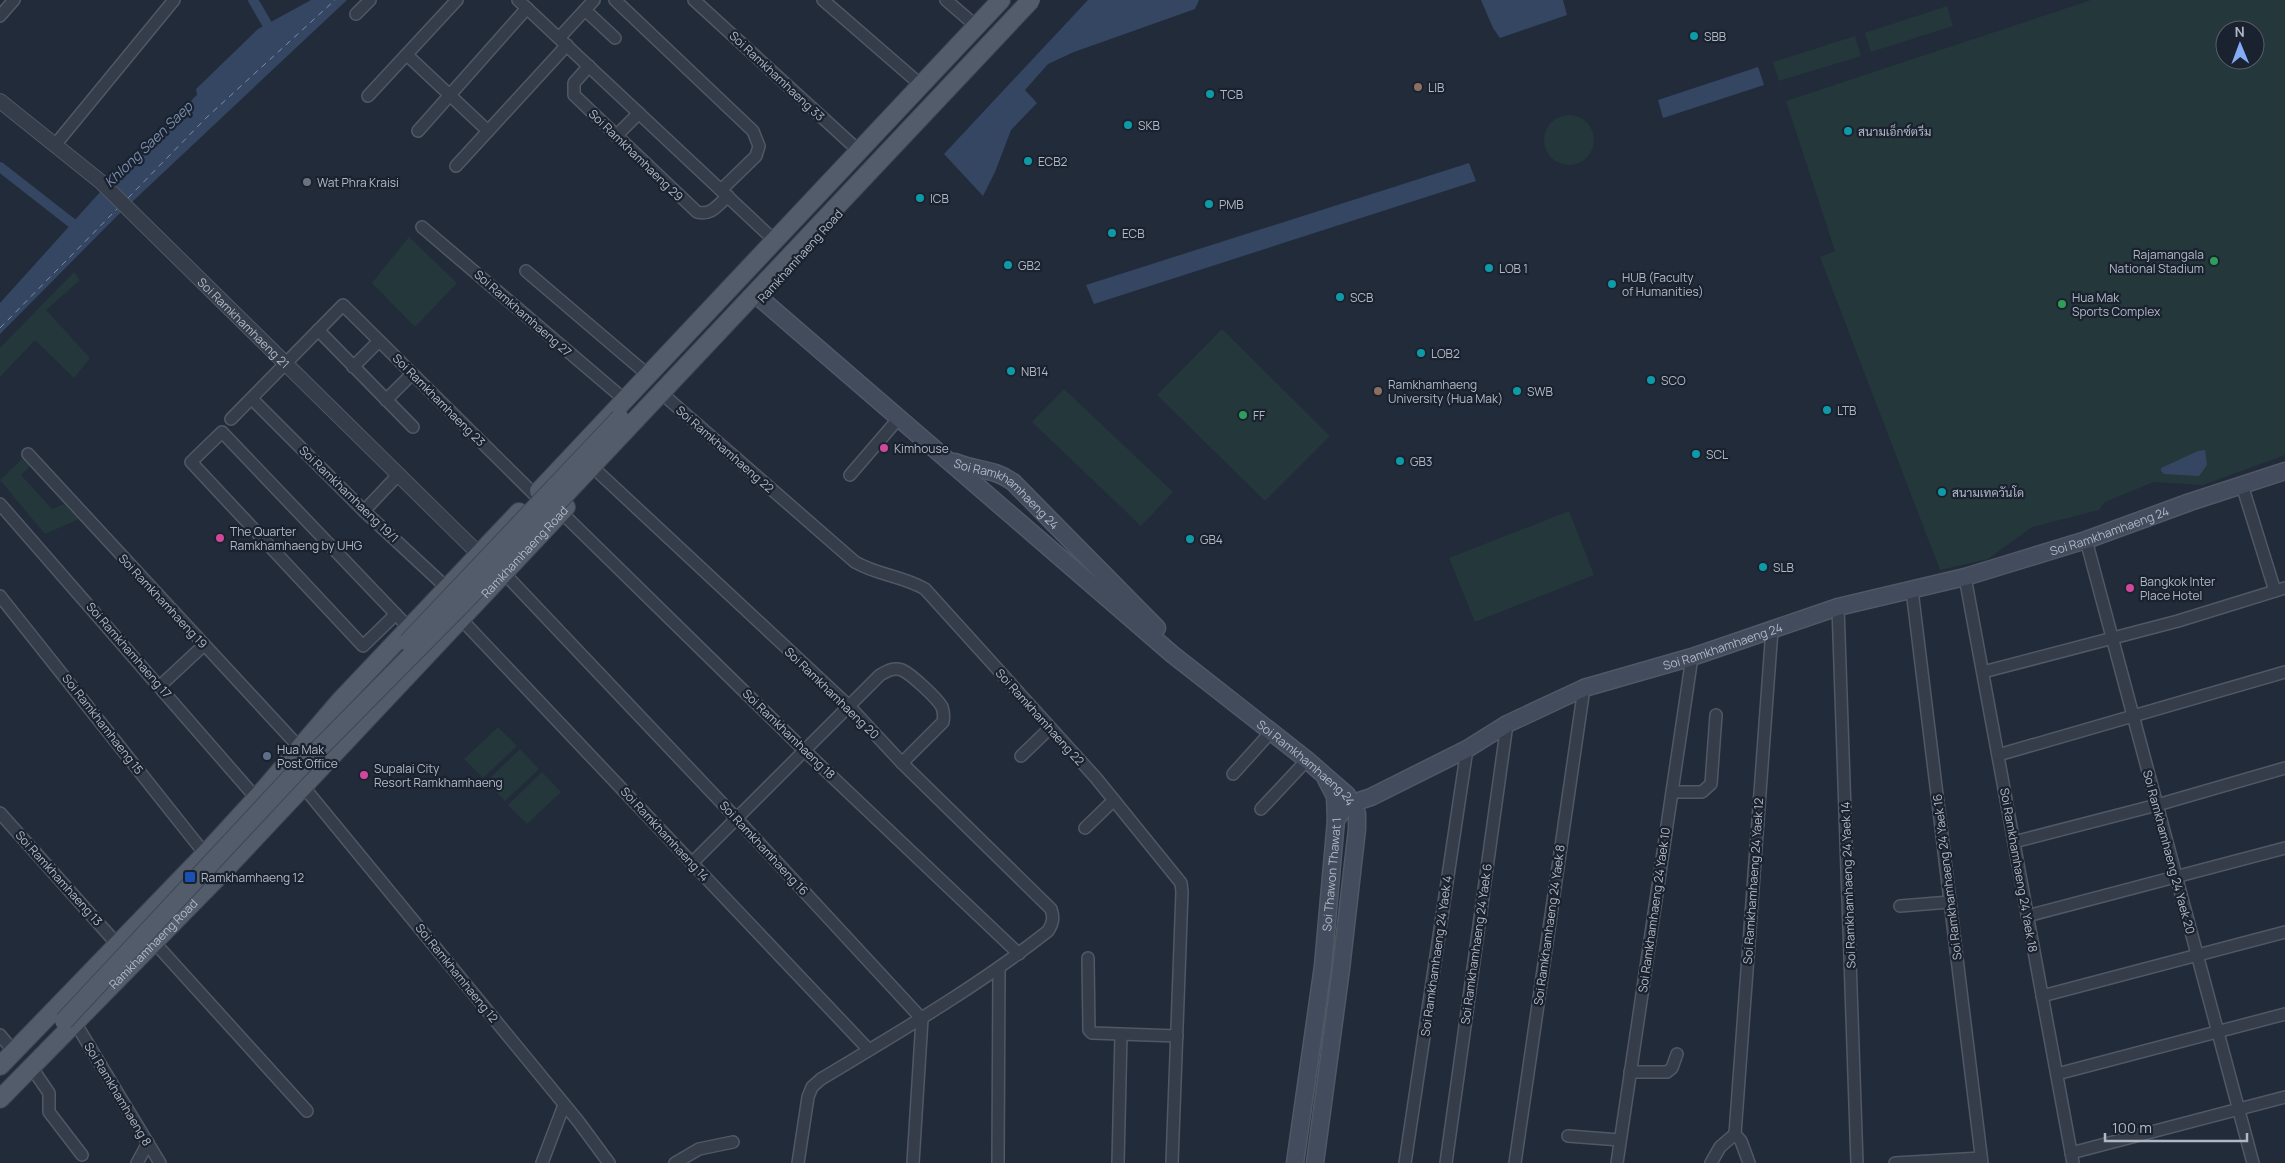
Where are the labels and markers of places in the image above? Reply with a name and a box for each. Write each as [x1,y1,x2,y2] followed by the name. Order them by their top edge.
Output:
[1704,28,1726,45] place label: SBB
[1688,30,1700,42] marker: SBB
[1428,79,1444,96] place label: LIB
[1412,81,1424,93] marker: LIB
[1220,86,1243,103] place label: TCB
[1204,88,1216,100] marker: TCB
[1138,117,1160,134] place label: SKB
[1122,119,1134,131] marker: SKB
[1858,123,1931,140] place label: สนามเอ็กซ์ตรีม
[1842,125,1854,137] marker: สนามเอ็กซ์ตรีม
[1038,153,1067,170] place label: ECB2
[1022,155,1034,167] marker: ECB2
[317,174,399,191] place label: Wat Phra Kraisi
[301,176,313,188] marker: Wat Phra Kraisi
[930,190,949,207] place label: ICB
[914,192,926,204] marker: ICB
[1219,196,1244,213] place label: PMB
[1203,198,1215,210] marker: PMB
[1122,225,1144,242] place label: ECB
[1106,227,1118,239] marker: ECB
[2109,246,2204,277] place label: Rajamangala National Stadium
[2208,255,2220,267] marker: Rajamangala National Stadium
[1018,257,1041,274] place label: GB2
[1002,259,1014,271] marker: GB2
[1499,260,1528,277] place label: LOB 1
[1483,262,1495,274] marker: LOB 1
[1622,269,1704,300] place label: HUB (Faculty of Humanities)
[1606,278,1618,290] marker: HUB (Faculty of Humanities)
[1350,289,1373,306] place label: SCB
[2072,289,2161,320] place label: Hua Mak Sports Complex
[1334,291,1346,303] marker: SCB
[2056,298,2068,310] marker: Hua Mak Sports Complex
[1431,345,1460,362] place label: LOB2
[1415,347,1427,359] marker: LOB2
[1021,363,1048,380] place label: NB14
[1005,365,1017,377] marker: NB14
[1661,372,1686,389] place label: SCO
[1645,374,1657,386] marker: SCO
[1388,376,1503,407] place label: Ramkhamhaeng University (Hua Mak)
[1527,383,1553,400] place label: SWB
[1372,385,1384,397] marker: Ramkhamhaeng University (Hua Mak)
[1511,385,1523,397] marker: SWB
[1837,402,1856,419] place label: LTB
[1821,404,1833,416] marker: LTB
[1253,407,1265,424] place label: FF
[1237,409,1249,421] marker: FF
[894,440,949,457] place label: Kimhouse
[878,442,890,454] marker: Kimhouse
[1706,446,1728,463] place label: SCL
[1690,448,1702,460] marker: SCL
[1410,453,1432,470] place label: GB3
[1394,455,1406,467] marker: GB3
[1952,484,2024,501] place label: สนามเทควันโด
[1936,486,1948,498] marker: สนามเทควันโด
[230,523,363,554] place label: The Quarter Ramkhamhaeng by UHG
[1200,531,1223,548] place label: GB4
[214,532,226,544] marker: The Quarter Ramkhamhaeng by UHG
[1184,533,1196,545] marker: GB4
[1773,559,1794,576] place label: SLB
[1757,561,1769,573] marker: SLB
[2140,573,2216,604] place label: Bangkok Inter Place Hotel
[2124,582,2136,594] marker: Bangkok Inter Place Hotel
[277,741,338,772] place label: Hua Mak Post Office
[261,750,273,762] marker: Hua Mak Post Office
[374,760,503,791] place label: Supalai City Resort Ramkhamhaeng
[358,769,370,781] marker: Supalai City Resort Ramkhamhaeng
[201,869,304,886] place label: Ramkhamhaeng 12
[183,870,197,884] marker: Ramkhamhaeng 12

